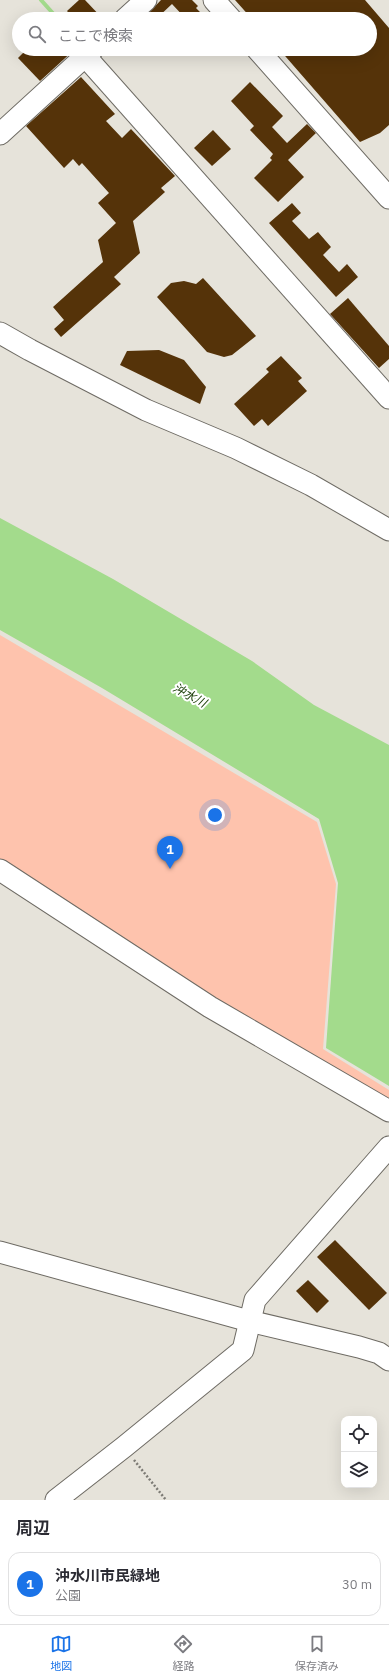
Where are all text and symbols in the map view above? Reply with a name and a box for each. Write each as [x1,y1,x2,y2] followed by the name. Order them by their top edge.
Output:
[12,12,377,56] search box
[26,23,48,45] icon: search
[58,26,133,45] text: ここで検索
[171,680,211,711] water label: 沖水川
[205,805,225,825] your location
[157,836,183,869] pin: 1
[341,1416,377,1488] map controls
[341,1416,377,1452] button: locate
[341,1452,377,1488] button: layers
[16,1517,50,1539] text: 周辺
[55,1566,160,1585] text: 沖水川市民緑地
[26,1576,34,1593] text: 1
[342,1576,372,1593] text: 30 m
[55,1587,81,1604] text: 公園
[50,1633,72,1673] tab: 地図
[172,1633,194,1673] tab: 経路
[295,1633,339,1673] tab: 保存済み

